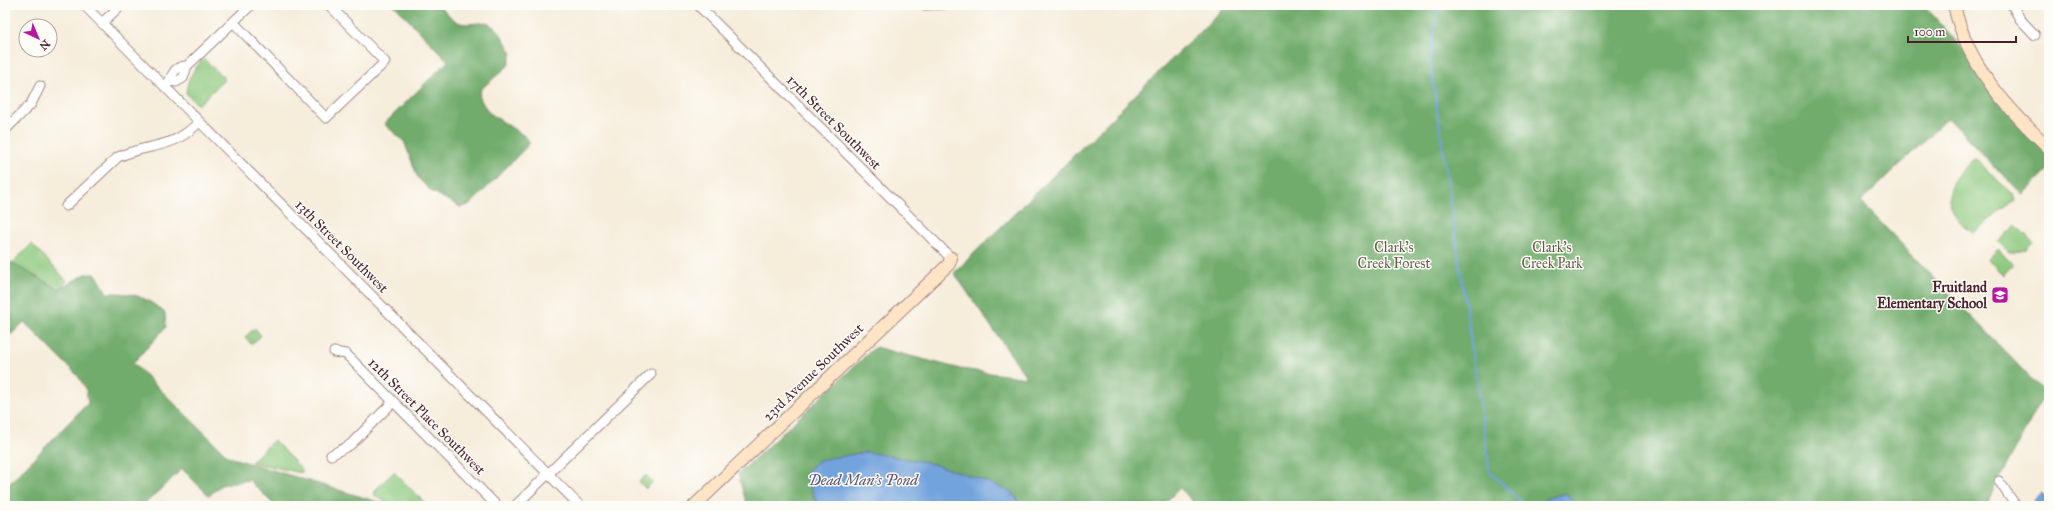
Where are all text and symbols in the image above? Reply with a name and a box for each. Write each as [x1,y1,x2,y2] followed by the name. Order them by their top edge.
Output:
[18,18,58,58] north arrow
[1908,18,2016,44] scale bar
[1914,25,1945,39] text: 100 m
[36,37,52,53] text: N
[783,72,884,173] street label: 17th Street Southwest
[291,196,392,297] street label: 13th Street Southwest
[1358,239,1430,272] park label: Clark's Creek Forest
[1521,239,1583,272] park label: Clark's Creek Park
[1877,279,1988,313] place label: Fruitland Elementary School
[1990,285,2010,305] school or university icon: Fruitland Elementary School
[760,320,867,425] street label: 23rd Avenue Southwest
[365,354,489,478] street label: 12th Street Place Southwest
[808,471,919,489] water label: Dead Man's Pond

